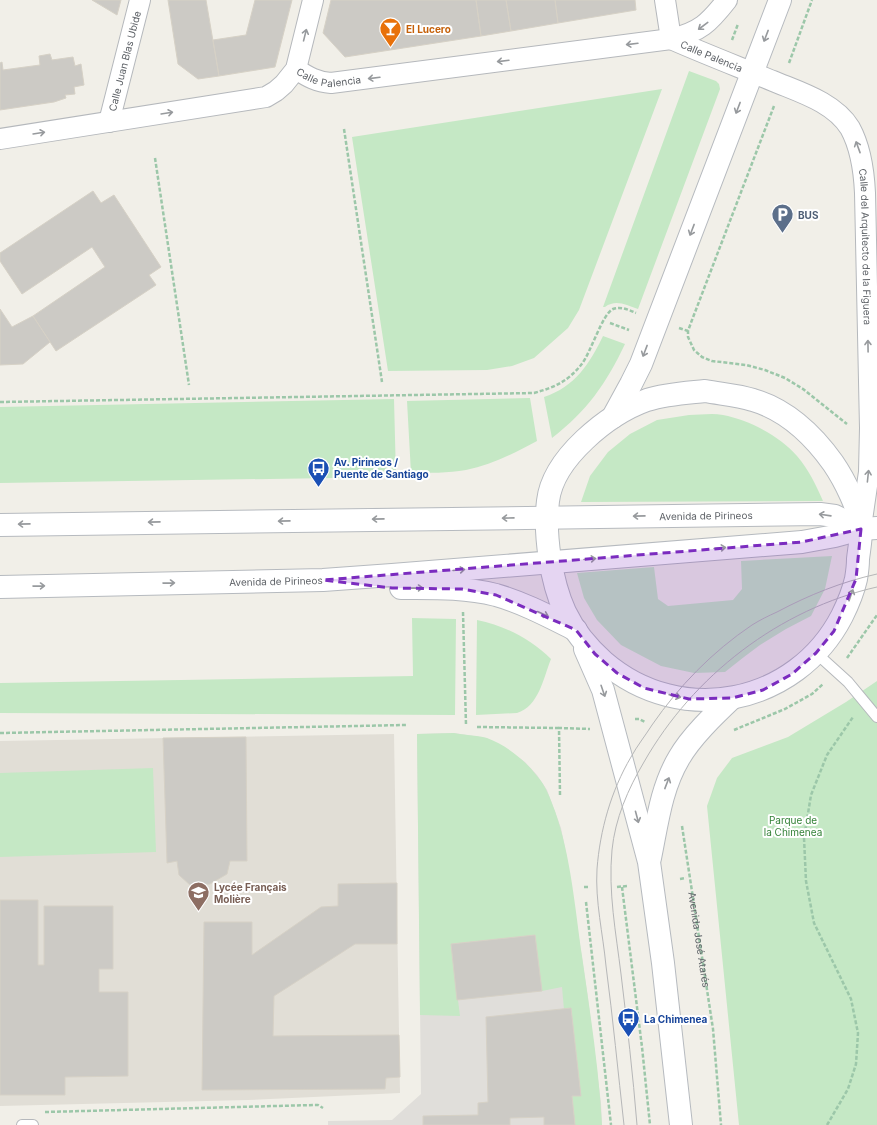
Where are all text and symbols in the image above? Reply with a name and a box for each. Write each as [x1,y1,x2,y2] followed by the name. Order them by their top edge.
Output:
[106,9,143,112] street label: Calle Juan Blas Ubide
[377,16,403,49] bar icon: El Lucero
[697,21,708,30] one-way arrow
[406,23,451,35] place label: El Lucero
[301,28,309,41] one-way arrow
[761,30,769,42] one-way arrow
[679,38,745,74] street label: Calle Palencia
[626,40,639,48] one-way arrow
[497,57,510,65] one-way arrow
[294,65,362,89] street label: Calle Palencia
[368,74,381,81] one-way arrow
[734,102,742,114] one-way arrow
[160,109,173,117] one-way arrow
[32,129,45,137] one-way arrow
[853,142,861,154] one-way arrow
[857,168,874,325] street label: Calle del Arquitecto de la Figuera
[769,202,795,235] parking icon: BUS
[798,209,819,221] place label: BUS
[687,224,695,236] one-way arrow
[864,340,872,353] one-way arrow
[641,345,649,357] one-way arrow
[305,455,331,488] bus stop icon: Av. Pirineos / Puente de Santiago
[334,456,429,481] place label: Av. Pirineos / Puente de Santiago
[864,470,872,483] one-way arrow
[659,509,753,522] street label: Avenida de Pirineos
[819,511,832,519] one-way arrow
[633,513,646,520] one-way arrow
[502,514,515,522] one-way arrow
[372,516,385,523] one-way arrow
[278,517,291,524] one-way arrow
[148,519,161,526] one-way arrow
[18,520,31,528] one-way arrow
[713,545,726,552] one-way arrow
[583,555,596,563] one-way arrow
[452,566,465,573] one-way arrow
[229,574,323,588] street label: Avenida de Pirineos
[162,579,175,587] one-way arrow
[32,582,45,590] one-way arrow
[410,584,423,592] one-way arrow
[848,589,855,602] one-way arrow
[536,611,548,619] one-way arrow
[599,685,607,697] one-way arrow
[668,693,681,701] one-way arrow
[664,778,672,790] one-way arrow
[634,810,641,823] one-way arrow
[764,814,822,838] park label: Parque de la Chimenea
[186,880,212,913] school or university icon: Lycée Français Molière
[214,881,287,905] place label: Lycée Français Molière
[686,891,713,988] street label: Avenida José Atarés
[616,1006,642,1039] bus stop icon: La Chimenea
[644,1013,708,1025] place label: La Chimenea

